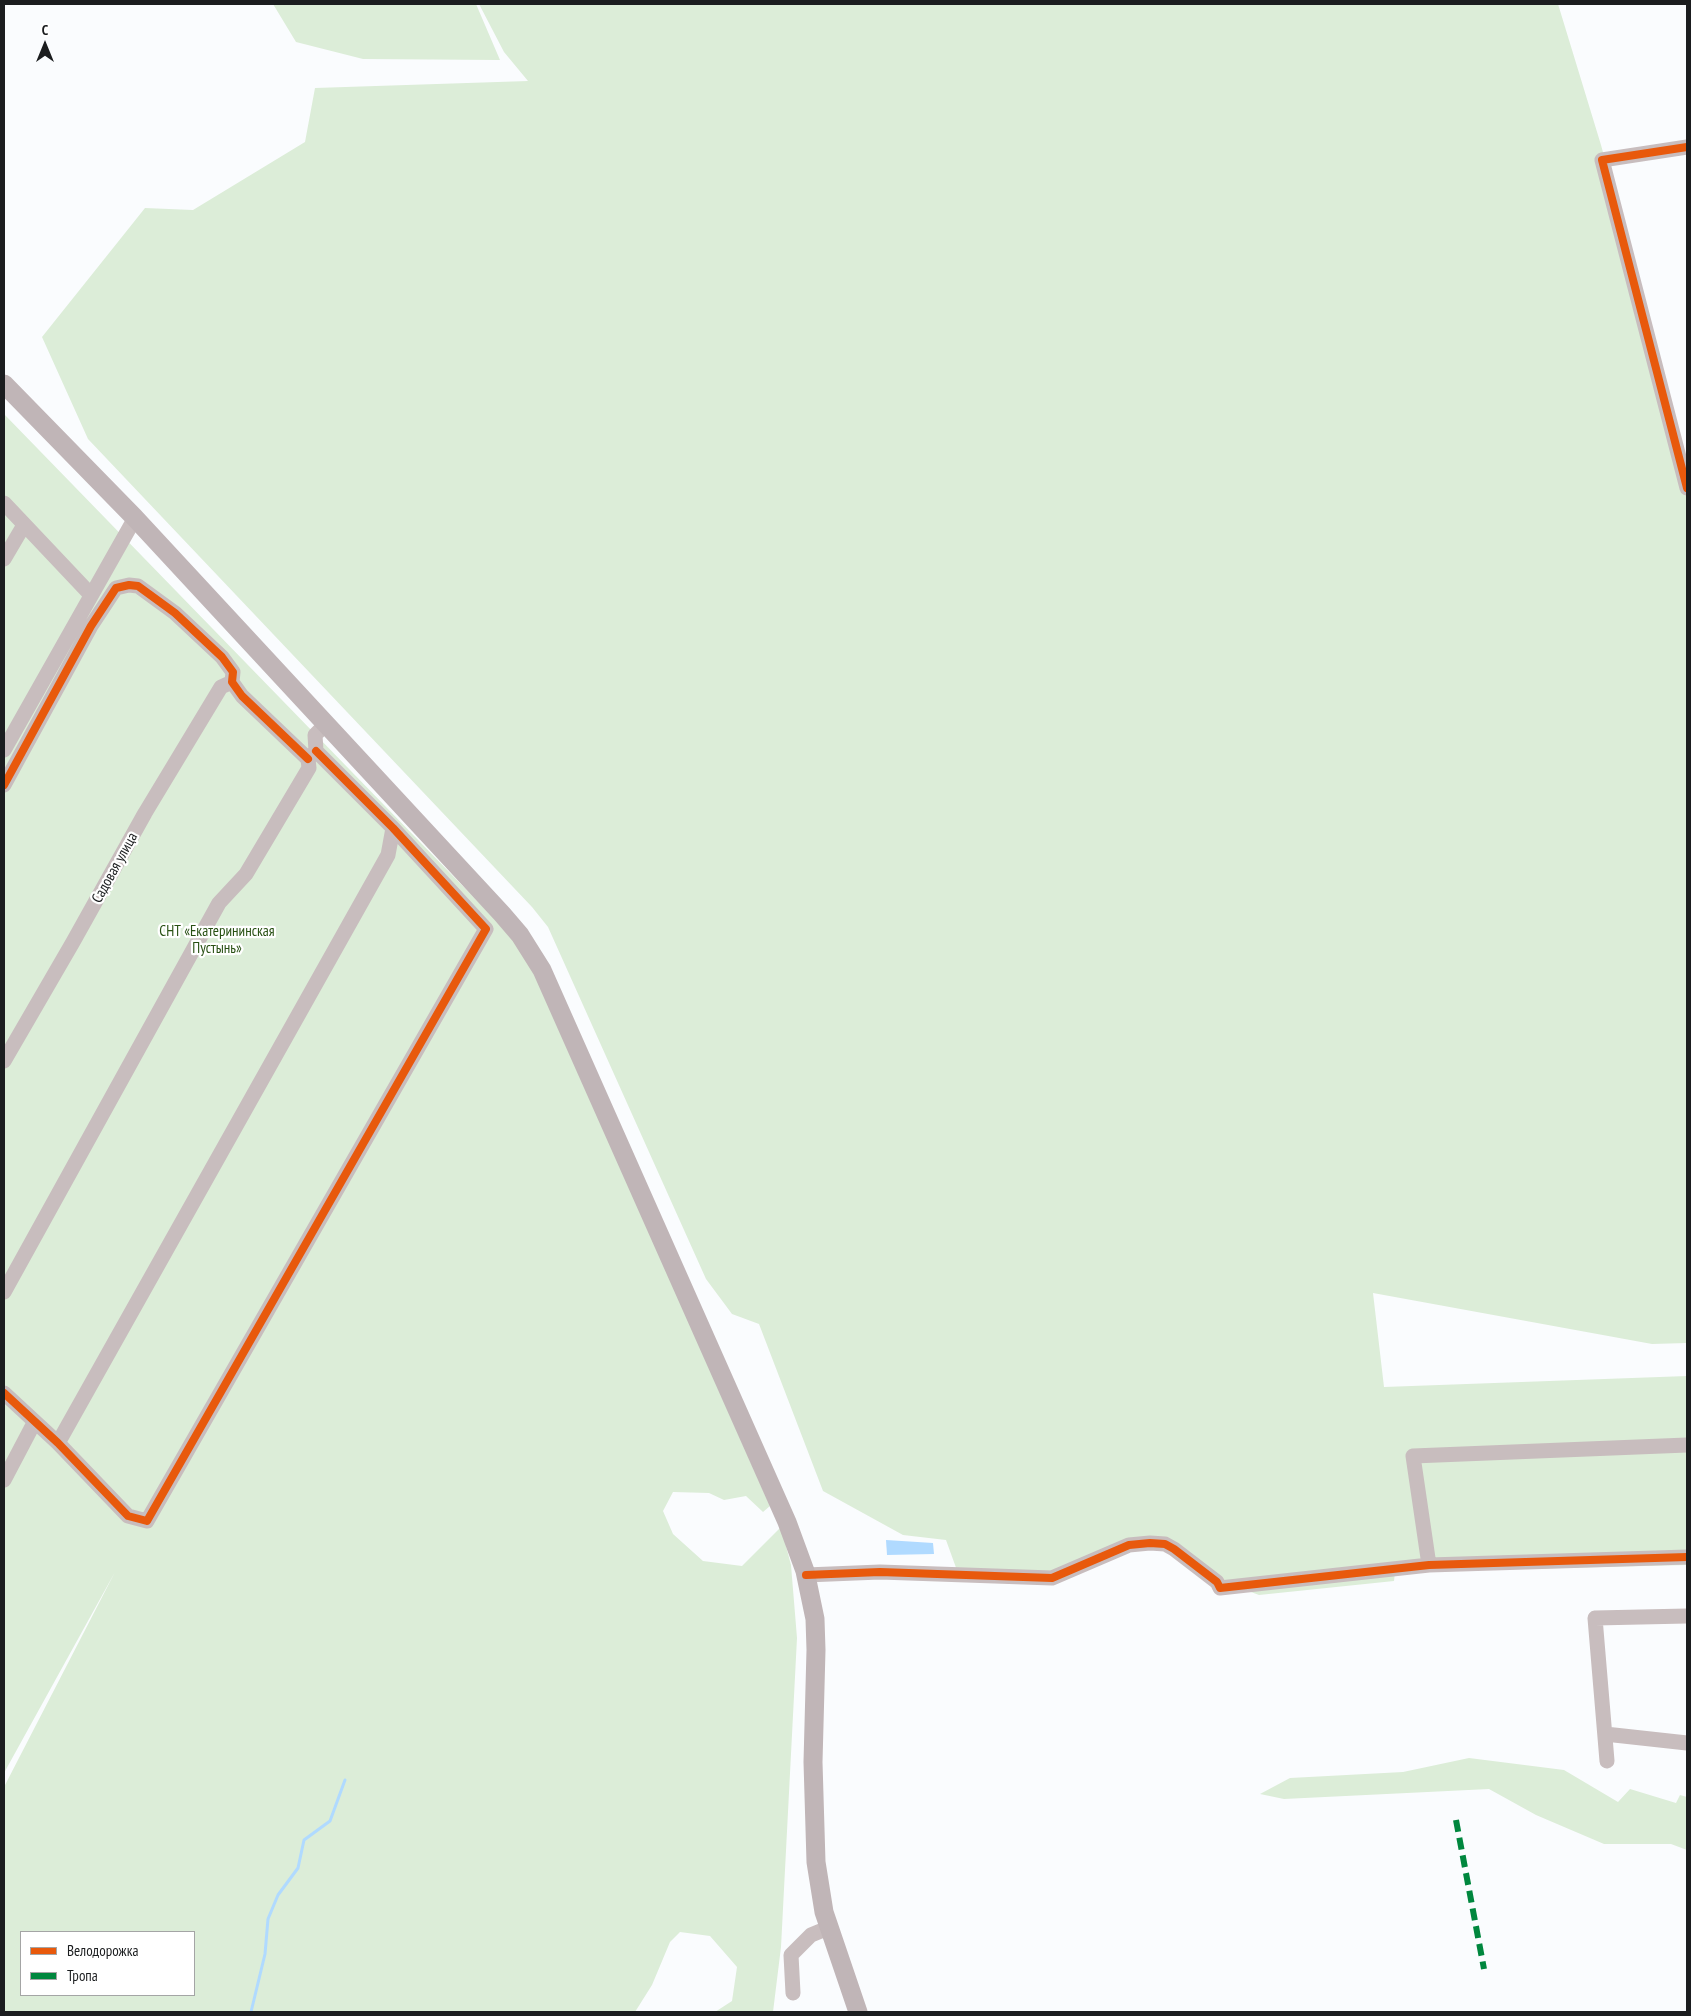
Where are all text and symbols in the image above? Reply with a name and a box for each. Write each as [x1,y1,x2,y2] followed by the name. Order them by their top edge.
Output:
[20,20,70,70] north arrow
[42,21,48,39] text: С
[88,830,142,906] street label: Садовая улица
[159,923,275,958] park label: СНТ «Екатерининская Пустынь»
[20,1931,195,1996] legend
[67,1941,138,1960] text: Велодорожка
[67,1966,98,1985] text: Тропа

